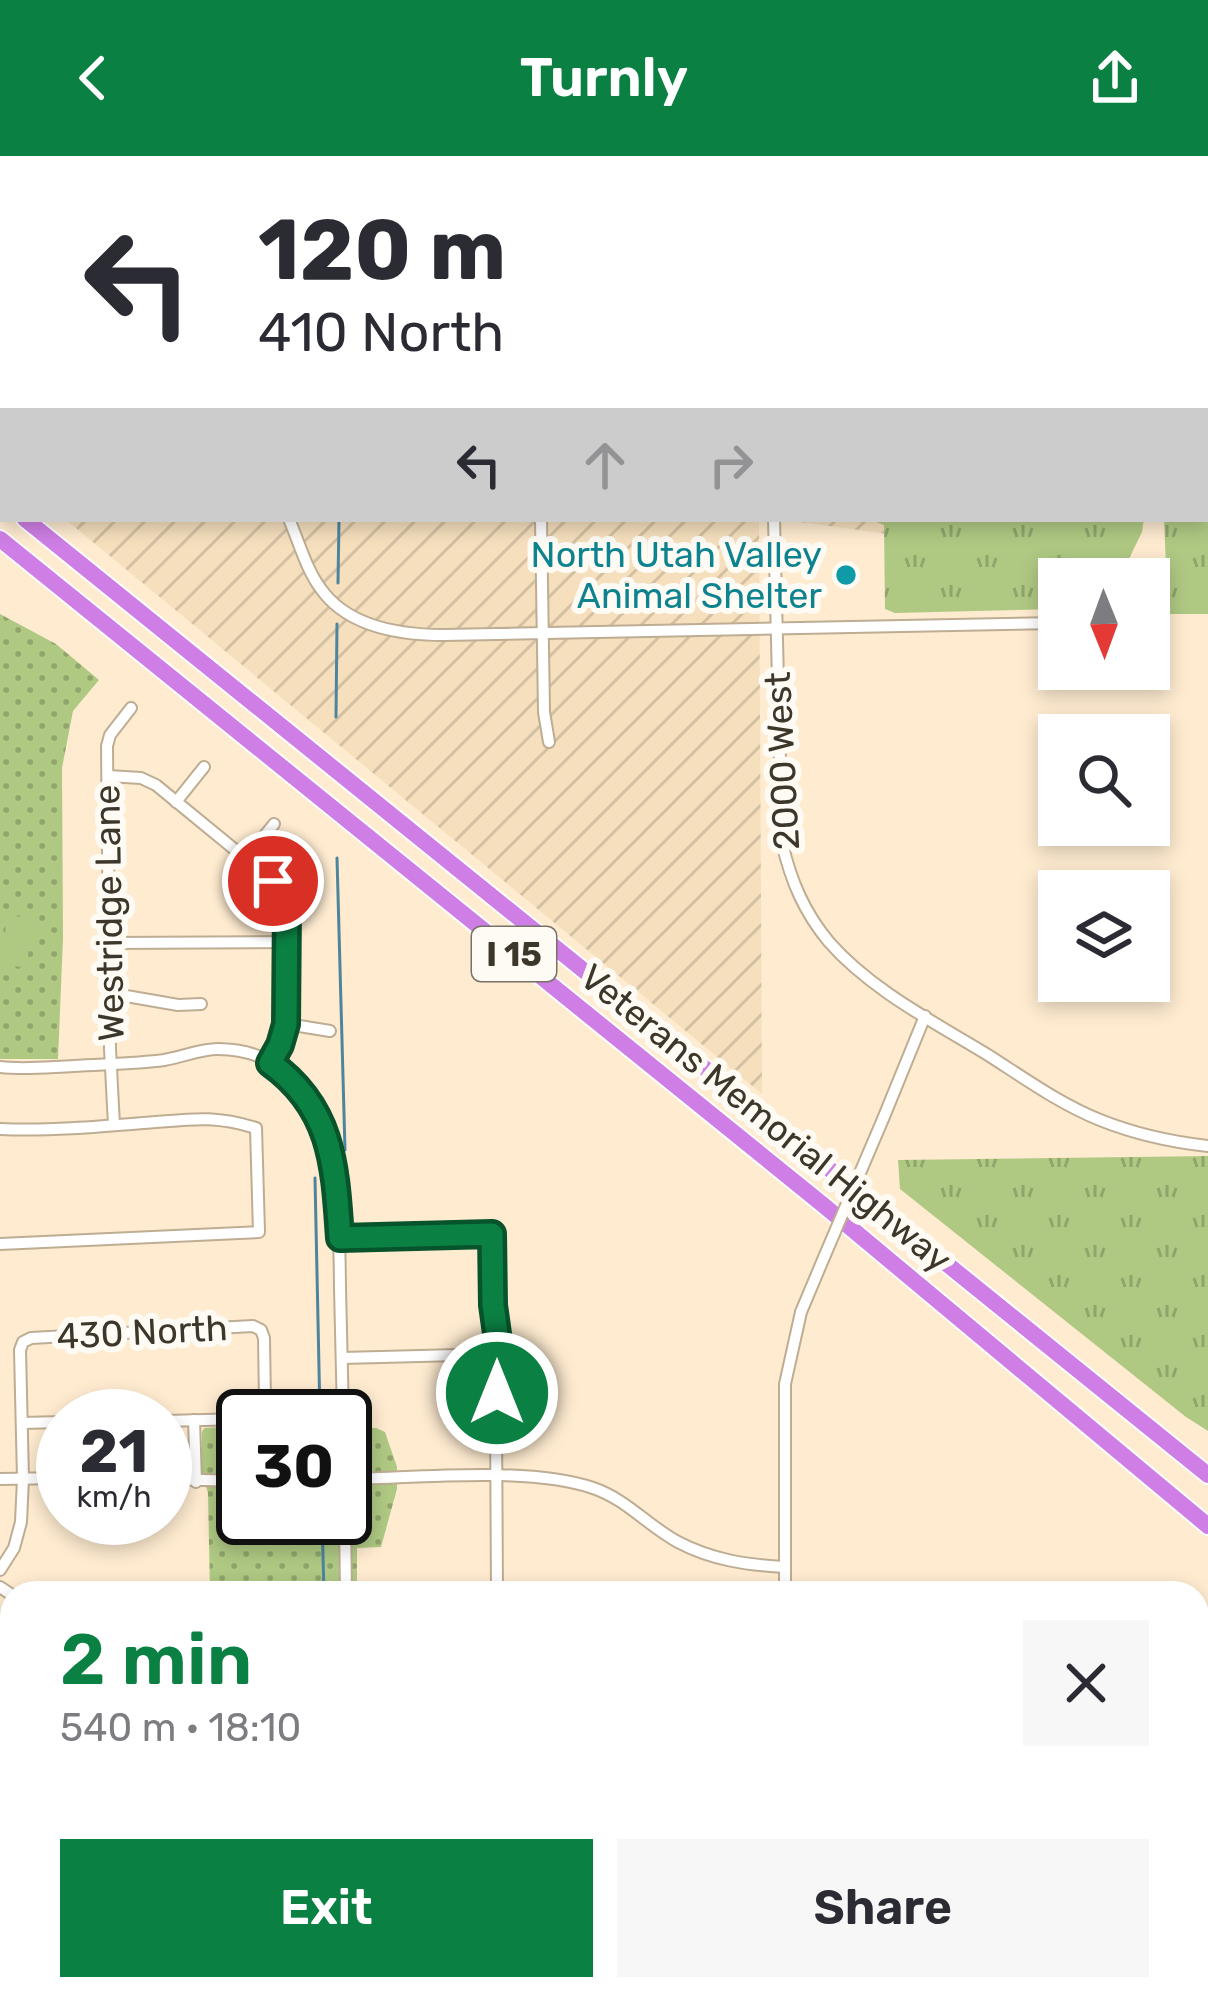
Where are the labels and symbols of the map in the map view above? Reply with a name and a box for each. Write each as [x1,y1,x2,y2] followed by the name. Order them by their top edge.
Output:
[531,533,822,617] place label: North Utah Valley Animal Shelter
[1038,558,1170,690] north arrow
[833,562,859,588] marker: North Utah Valley Animal Shelter
[756,671,808,851] street label: 2000 West
[85,784,133,1042] street label: Westridge Lane
[222,830,324,932] pin
[472,927,556,981] road number: I 15
[572,955,960,1281] street label: Veterans Memorial Highway
[55,1306,229,1358] street label: 430 North
[434,1330,560,1456] position arrow
[216,1389,372,1545] speed limit sign: 30

